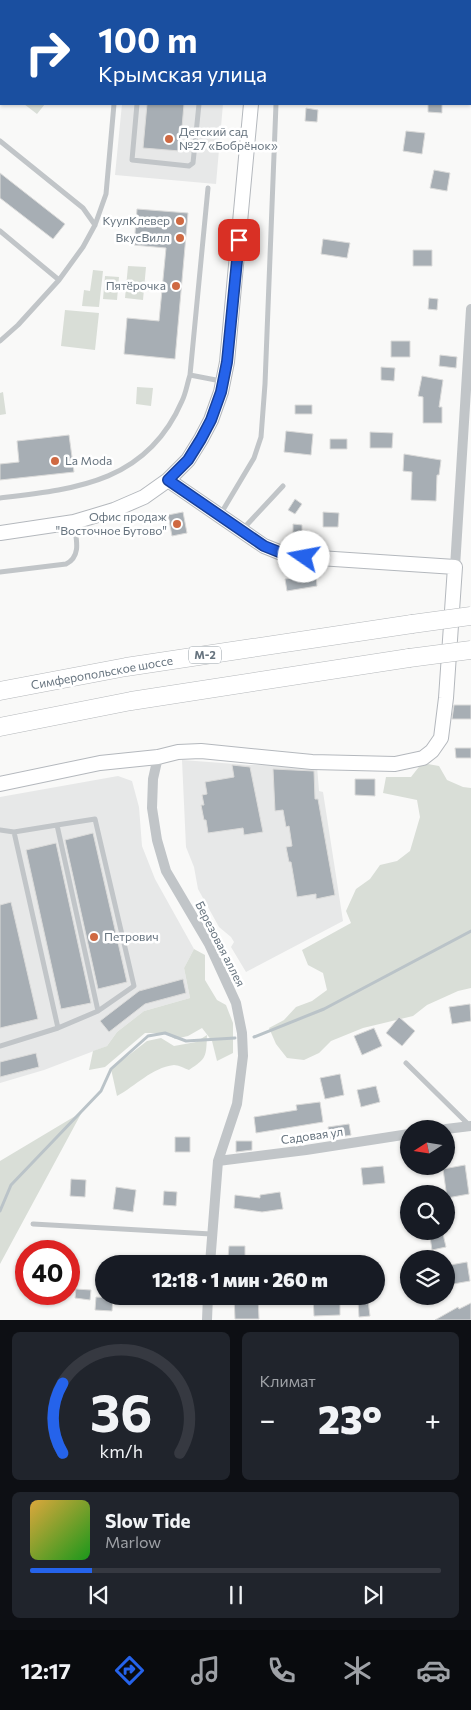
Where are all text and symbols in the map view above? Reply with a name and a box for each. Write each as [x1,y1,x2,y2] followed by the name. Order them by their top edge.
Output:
[98,17,198,60] text: 100 m
[15,20,80,85] icon: right
[98,60,267,87] text: Крымская улица
[179,124,278,152] place label: Детский сад №27 «Бобрёнок»
[163,133,175,145] marker: Детский сад №27 «Бобрёнок»
[102,213,170,227] place label: КуулКлевер
[174,215,186,227] marker: КуулКлевер
[218,219,260,261] pin
[225,226,253,254] icon: arrive
[115,230,170,244] place label: ВкусВилл
[174,232,186,244] marker: ВкусВилл
[106,278,166,292] place label: Пятёрочка
[170,280,182,292] marker: Пятёрочка
[65,453,112,467] place label: La Moda
[49,455,61,467] marker: La Moda
[56,509,167,537] place label: Офис продаж "Восточное Бутово"
[171,518,183,530] marker: Офис продаж "Восточное Бутово"
[277,530,329,582] position arrow
[189,646,221,664] road number: М-2
[30,653,174,691] street label: Симферопольское шоссе
[193,898,248,989] street label: Березовая аллея
[104,929,159,943] place label: Петрович
[88,931,100,943] marker: Петрович
[400,1120,455,1175] north arrow
[400,1120,455,1305] map controls
[280,1124,344,1146] street label: Садовая ул
[400,1185,455,1240] button: search
[15,1240,80,1305] speed limit sign: 40
[400,1250,455,1305] button: layers
[152,1268,328,1291] text: 12:18 · 1 мин · 260 m
[260,1371,316,1390] text: Климат
[90,1379,152,1443] text: 36
[318,1395,382,1442] text: 23°
[260,1402,275,1436] text: −
[425,1402,441,1436] text: +
[99,1440,142,1462] text: km/h
[105,1509,191,1532] text: Slow Tide
[105,1532,161,1551] text: Marlow
[85,1581,113,1609] icon: previous
[222,1581,250,1609] icon: pause
[359,1581,387,1609] icon: next
[112,1653,147,1688] icon: directions
[188,1653,223,1688] icon: music
[264,1653,299,1688] icon: phone
[340,1653,375,1688] icon: climate
[416,1653,451,1688] icon: car
[20,1657,71,1684] text: 12:17

